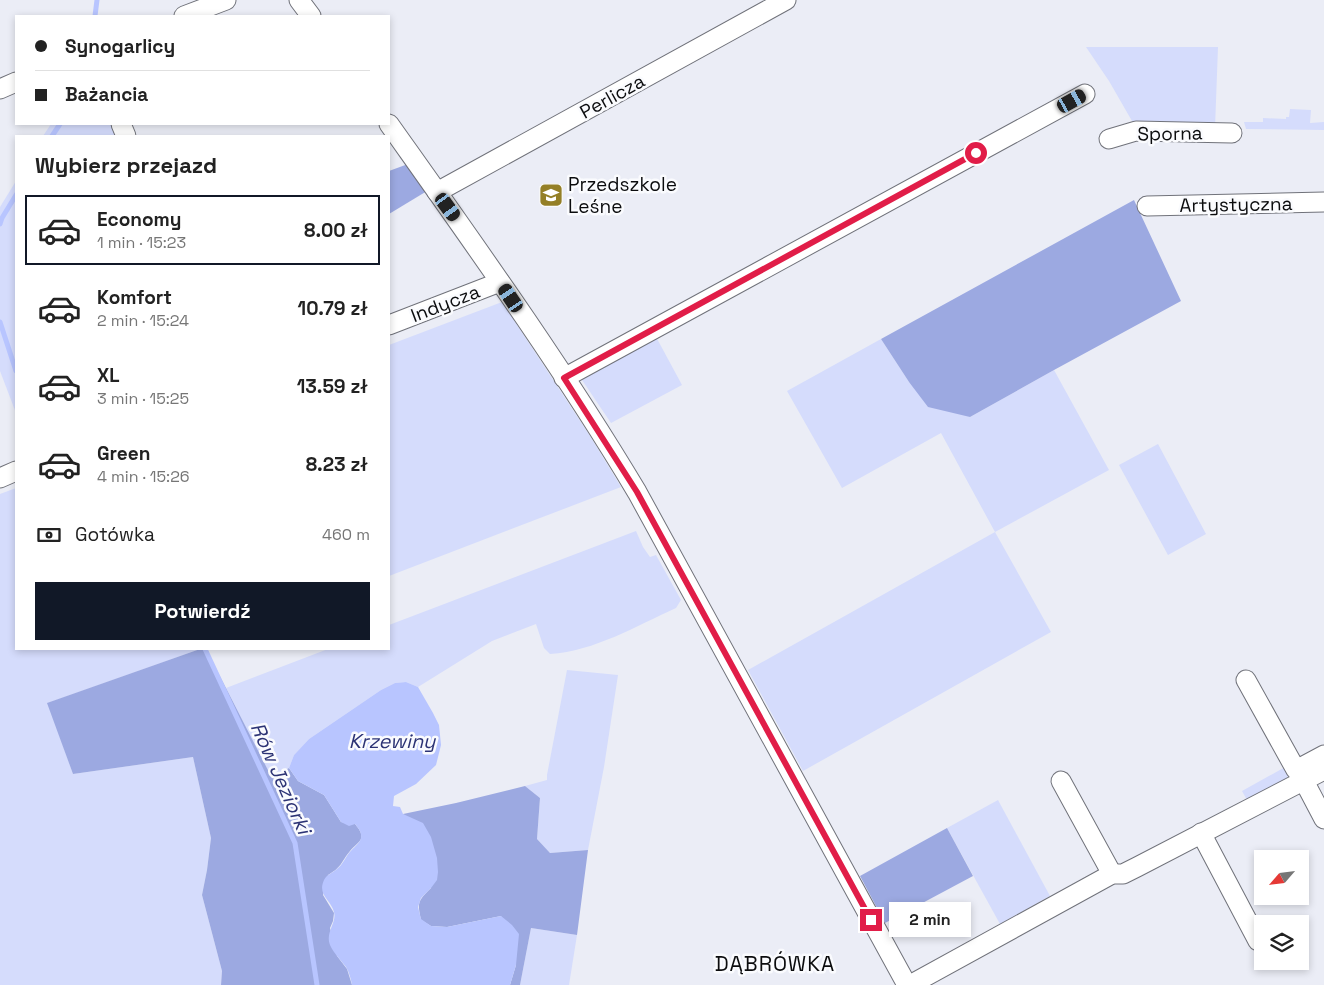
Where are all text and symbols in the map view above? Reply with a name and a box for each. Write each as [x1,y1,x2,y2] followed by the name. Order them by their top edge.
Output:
[65,34,175,59] text: Synogarlicy
[575,68,649,124] street label: Perlicza
[65,82,148,107] text: Bażancia
[1055,87,1088,115] car
[1137,120,1203,147] street label: Sporna
[965,142,987,164] route start
[35,151,217,179] text: Wybierz przejazd
[568,172,677,219] place label: Przedszkole Leśne
[538,182,564,208] school or university icon: Przedszkole Leśne
[433,190,462,224] car
[1179,191,1293,218] street label: Artystyczna
[97,207,181,232] text: Economy
[37,208,82,253] icon: car
[304,218,368,243] text: 8.00 zł
[97,232,186,253] text: 1 min · 15:23
[407,279,483,328] street label: Indycza
[496,281,525,315] car
[97,285,172,310] text: Komfort
[37,286,82,331] icon: car
[298,296,368,321] text: 10.79 zł
[97,310,189,331] text: 2 min · 15:24
[97,363,120,388] text: XL
[37,364,82,409] icon: car
[297,374,368,399] text: 13.59 zł
[97,388,189,409] text: 3 min · 15:25
[97,441,150,466] text: Green
[37,442,82,487] icon: car
[306,452,368,477] text: 8.23 zł
[97,466,190,487] text: 4 min · 15:26
[35,521,63,549] icon: cash
[75,522,155,547] text: Gotówka
[322,524,370,545] text: 460 m
[35,582,370,640] button: Potwierdź
[245,718,318,840] water label: Rów Jeziorki
[349,728,437,754] water label: Krzewiny
[1254,850,1309,905] north arrow
[1254,850,1309,970] map controls
[888,902,971,938] callout: 2 min
[860,909,882,931] route end
[909,909,951,930] text: 2 min
[1254,915,1309,970] button: layers
[715,950,835,977] district label: DĄBRÓWKA

